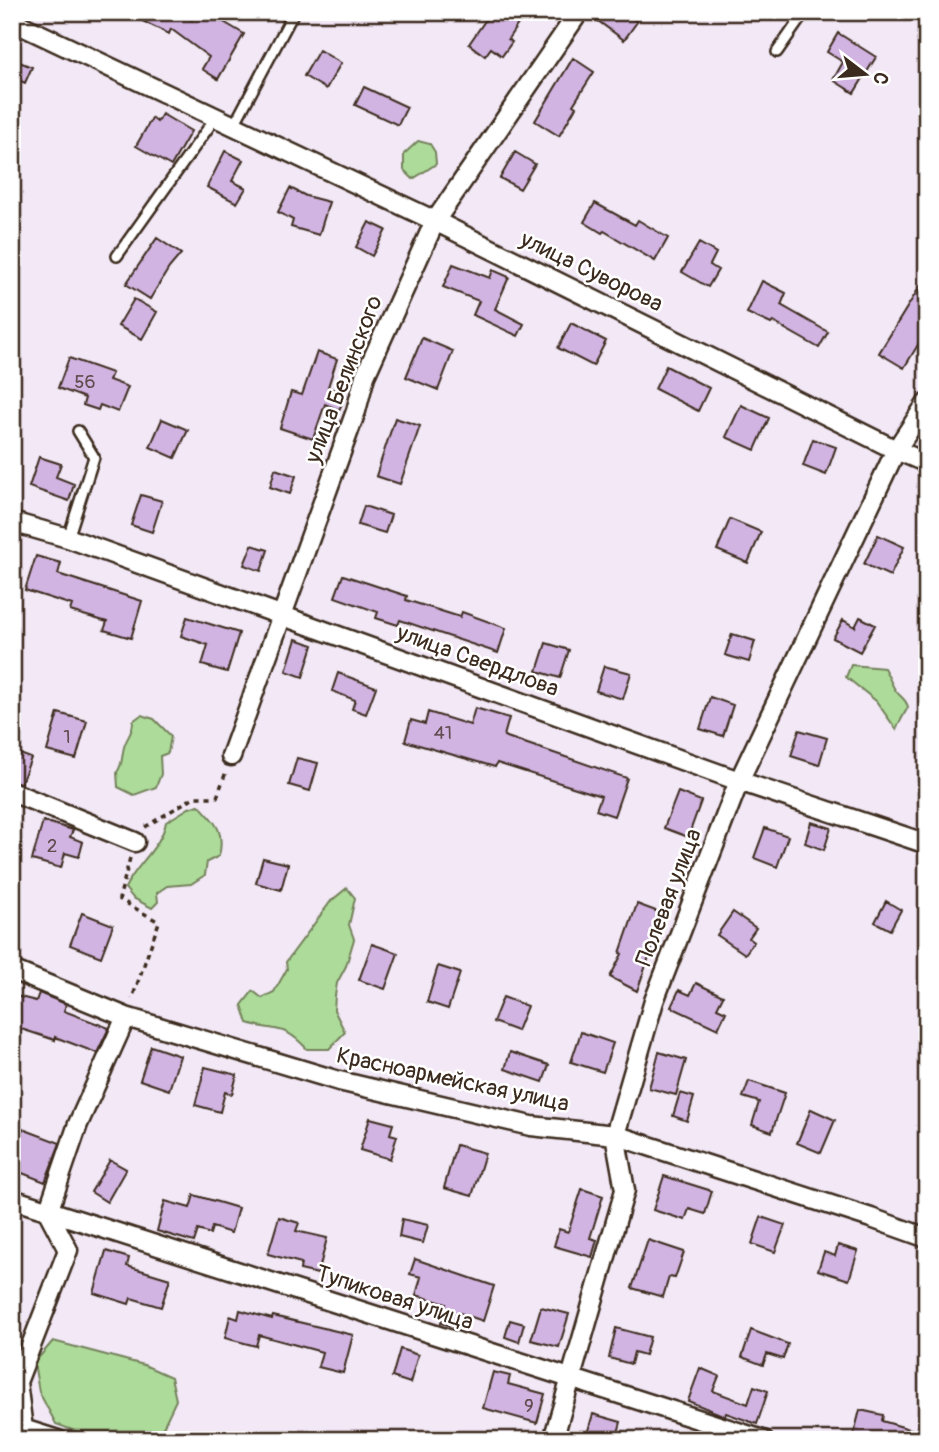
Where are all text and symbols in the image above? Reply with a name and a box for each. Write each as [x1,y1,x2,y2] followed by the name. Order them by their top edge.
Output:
[830,38,900,108] north arrow
[867,69,894,88] text: С
[515,224,668,318] street label: улица Суворова
[298,291,389,468] street label: улица Белинского
[74,370,96,394] house number: 56
[392,617,563,703] street label: улица Свердлова
[434,721,452,745] house number: 41
[63,725,71,749] house number: 1
[629,824,708,970] street label: Полевая улица
[47,834,57,858] house number: 2
[334,1041,572,1118] street label: Красноармейская улица
[312,1258,477,1337] street label: Тупиковая улица
[524,1394,534,1418] house number: 9

